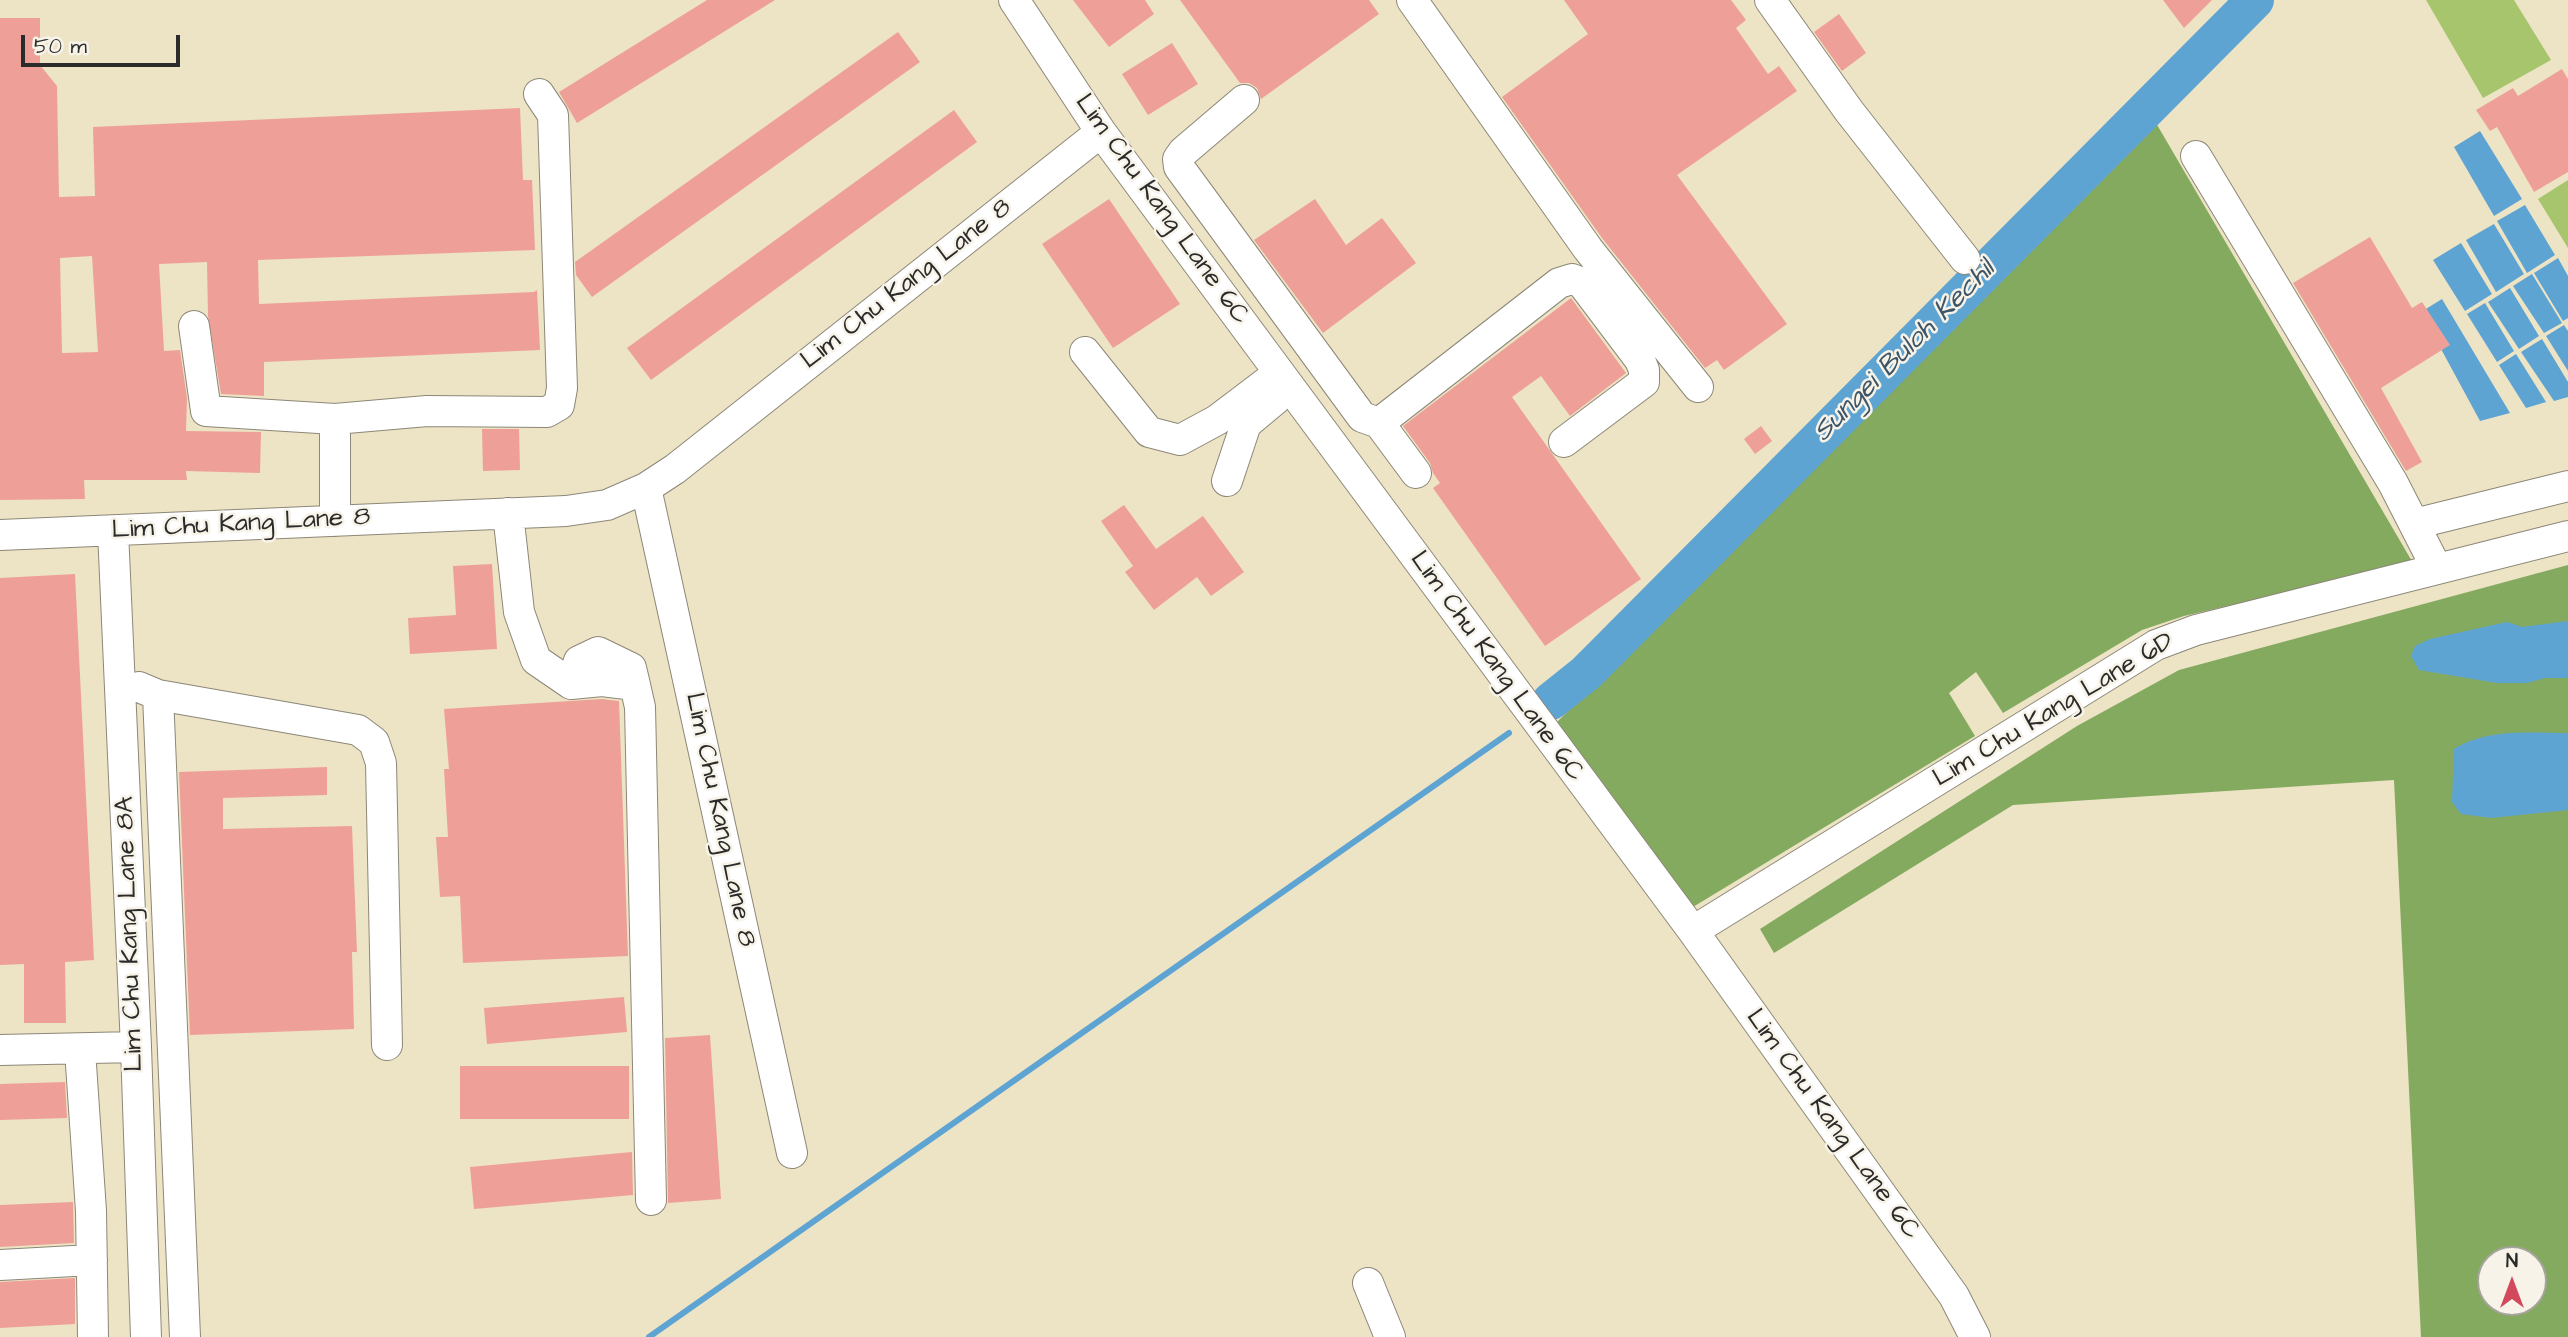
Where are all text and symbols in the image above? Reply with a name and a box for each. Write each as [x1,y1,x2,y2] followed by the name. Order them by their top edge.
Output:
[24,21,184,65] scale bar
[34,32,87,61] text: 50 m
[1067,89,1255,331] street label: Lim Chu Kang Lane 6C
[795,193,1019,377] street label: Lim Chu Kang Lane 8
[1807,254,2003,450] water label: Sungei Buloh Kechil
[111,503,371,547] street label: Lim Chu Kang Lane 8
[1402,546,1590,788] street label: Lim Chu Kang Lane 6C
[1928,627,2180,795] street label: Lim Chu Kang Lane 6D
[677,690,761,950] street label: Lim Chu Kang Lane 8
[111,796,151,1072] street label: Lim Chu Kang Lane 8A
[1738,1004,1926,1246] street label: Lim Chu Kang Lane 6C
[2477,1246,2547,1316] north arrow
[2506,1248,2518,1275] text: N

